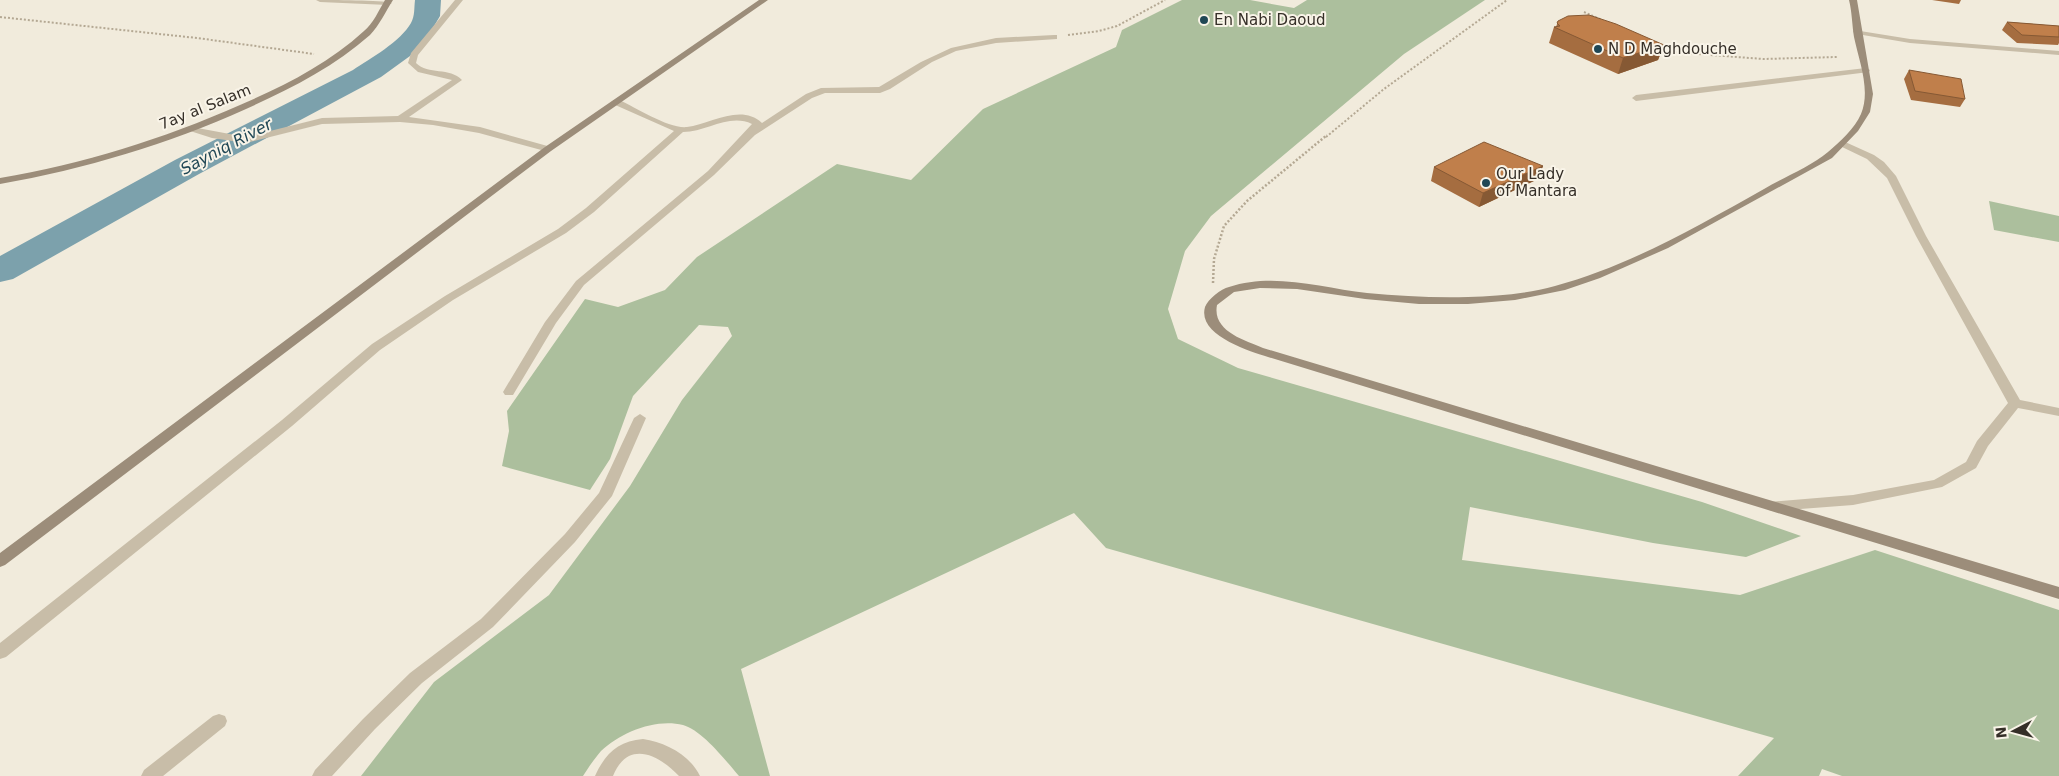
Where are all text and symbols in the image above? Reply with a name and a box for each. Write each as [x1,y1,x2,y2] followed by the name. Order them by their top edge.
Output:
[1214,11,1326,29] place label: En Nabi Daoud
[1198,14,1210,26] marker: En Nabi Daoud
[1608,40,1737,58] place label: N D Maghdouche
[1592,43,1604,55] marker: N D Maghdouche
[157,80,253,134] street label: 7ay al Salam
[177,114,276,178] water label: Sayniq River
[1496,165,1577,200] place label: Our Lady of Mantara
[1480,177,1492,189] marker: Our Lady of Mantara
[1989,706,2039,756] north arrow
[1993,726,2010,739] text: N

